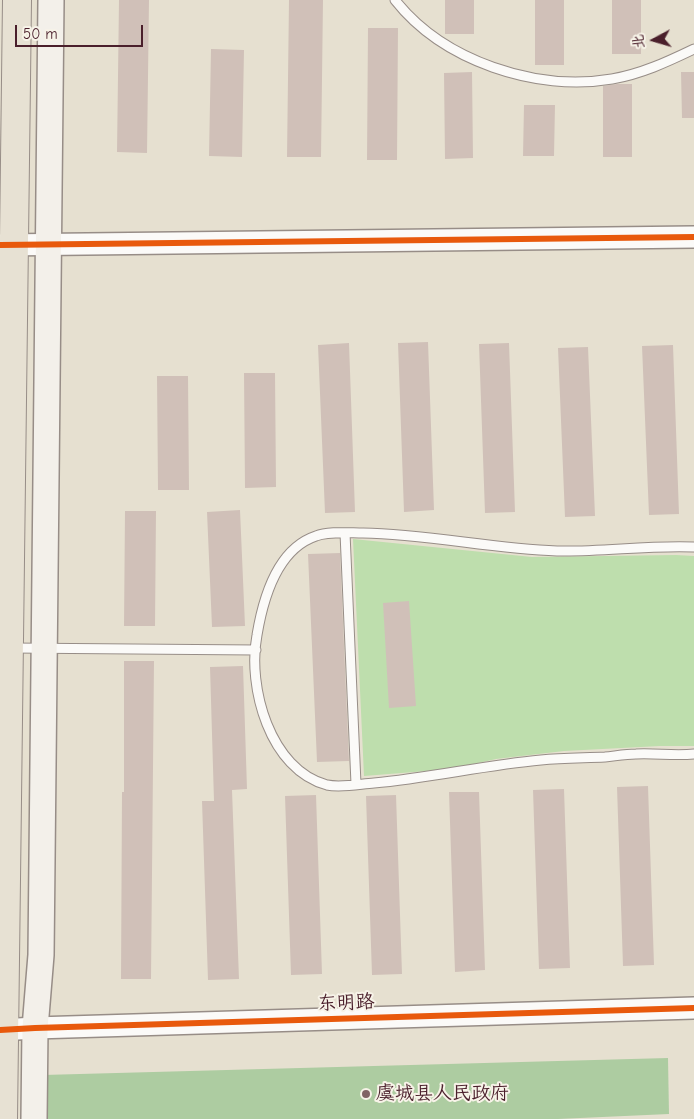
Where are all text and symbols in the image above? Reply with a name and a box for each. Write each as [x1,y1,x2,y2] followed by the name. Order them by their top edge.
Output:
[18,15,145,47] scale bar
[629,15,679,65] north arrow
[23,25,58,43] text: 50 m
[629,34,648,49] text: 北
[317,991,375,1015] street label: 东明路
[376,1083,509,1105] place label: 虞城县人民政府
[360,1088,372,1100] marker: 虞城县人民政府

